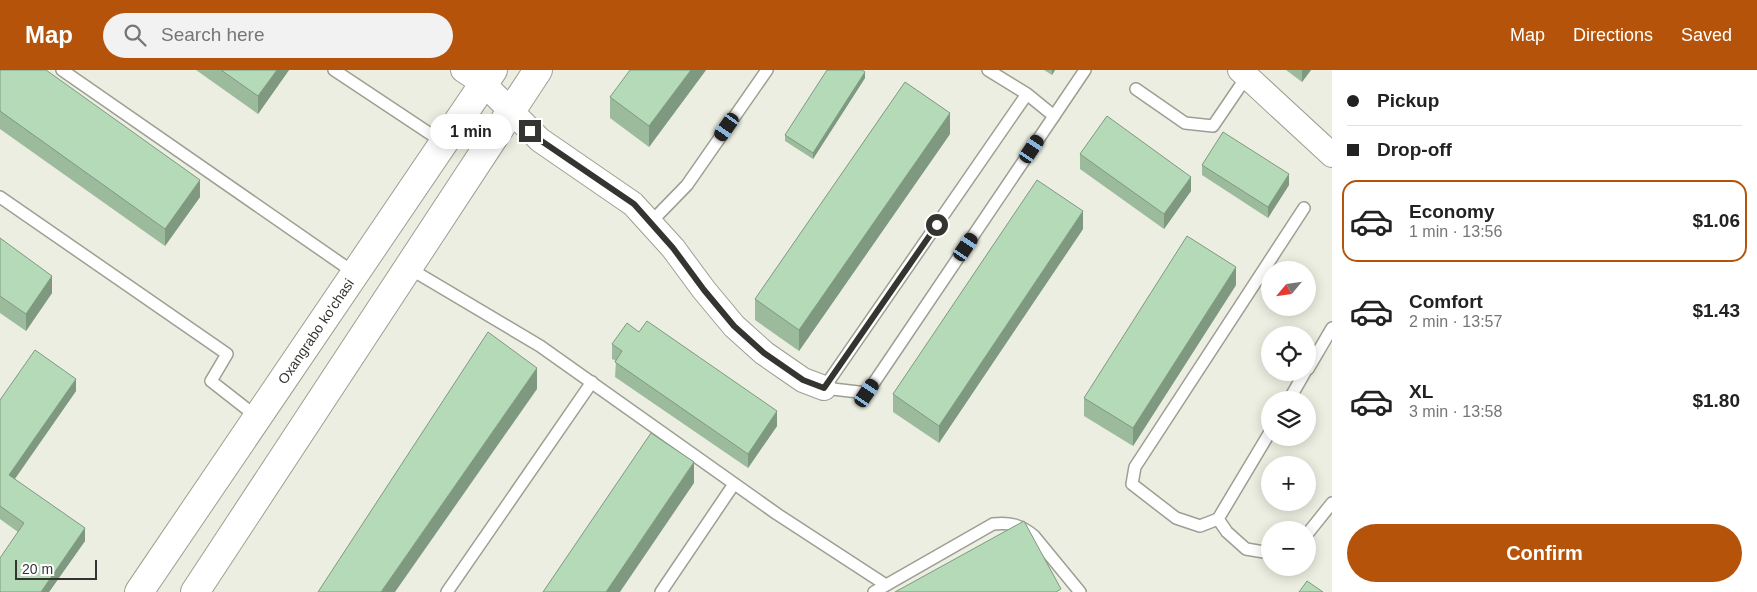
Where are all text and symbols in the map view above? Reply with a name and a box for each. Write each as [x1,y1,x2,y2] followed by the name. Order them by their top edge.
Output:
[103,13,453,58] search box
[25,21,73,48] text: Map
[121,21,149,49] icon: search
[161,24,265,45] text: Search here
[1510,25,1545,45] text: Map
[1573,25,1653,45] text: Directions
[1681,25,1732,45] text: Saved
[1377,90,1439,111] text: Pickup
[712,110,741,144] car
[430,114,512,148] callout: 1 min
[519,120,541,142] route end
[450,123,492,140] text: 1 min
[1017,132,1046,166] car
[1377,139,1452,160] text: Drop-off
[1349,199,1394,244] icon: car
[1409,201,1495,222] text: Economy
[1692,210,1740,231] text: $1.06
[926,214,948,236] route start
[1409,223,1502,240] text: 1 min · 13:56
[951,230,980,264] car
[1261,261,1316,316] north arrow
[1261,261,1316,576] map controls
[275,276,357,387] street label: Oxangrabo ko'chasi
[1349,289,1394,334] icon: car
[1409,291,1483,312] text: Comfort
[1692,300,1740,321] text: $1.43
[1409,313,1502,330] text: 2 min · 13:57
[1261,326,1316,381] button: locate
[852,376,881,410] car
[1349,379,1394,424] icon: car
[1409,381,1433,402] text: XL
[1692,390,1740,411] text: $1.80
[1261,391,1316,446] button: layers
[1409,403,1502,420] text: 3 min · 13:58
[1261,456,1316,511] button: +
[1261,521,1316,576] button: −
[1347,524,1742,582] button: Confirm
[15,557,98,580] scale bar
[22,561,53,577] text: 20 m

